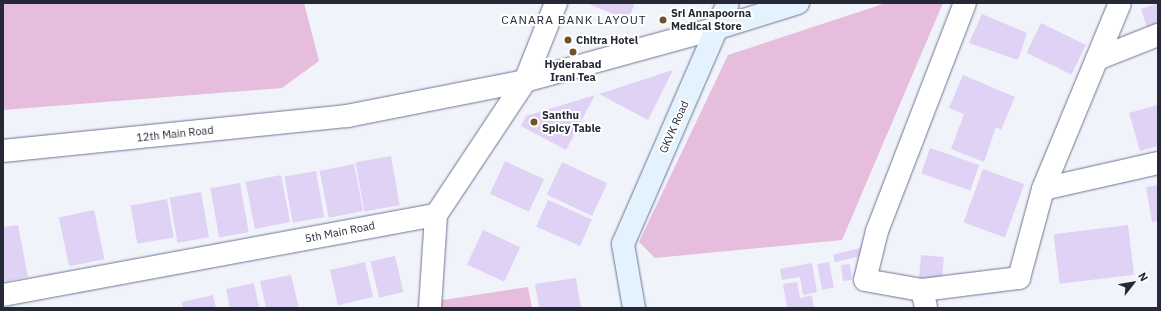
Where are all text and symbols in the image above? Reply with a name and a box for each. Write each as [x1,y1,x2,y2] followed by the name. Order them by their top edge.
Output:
[671,7,751,33] place label: Sri Annapoorna Medical Store
[501,13,647,27] district label: CANARA BANK LAYOUT
[658,15,668,25] marker: Sri Annapoorna Medical Store
[576,33,638,47] place label: Chitra Hotel
[563,35,573,45] marker: Chitra Hotel
[568,47,578,57] marker: Hyderabad Irani Tea
[545,58,601,84] place label: Hyderabad Irani Tea
[657,99,691,155] street label: GKVK Road
[542,109,601,135] place label: Santhu Spicy Table
[529,117,539,127] marker: Santhu Spicy Table
[136,123,214,145] street label: 12th Main Road
[304,219,376,245] street label: 5th Main Road
[1113,263,1153,303] north arrow
[1135,270,1151,284] text: N

